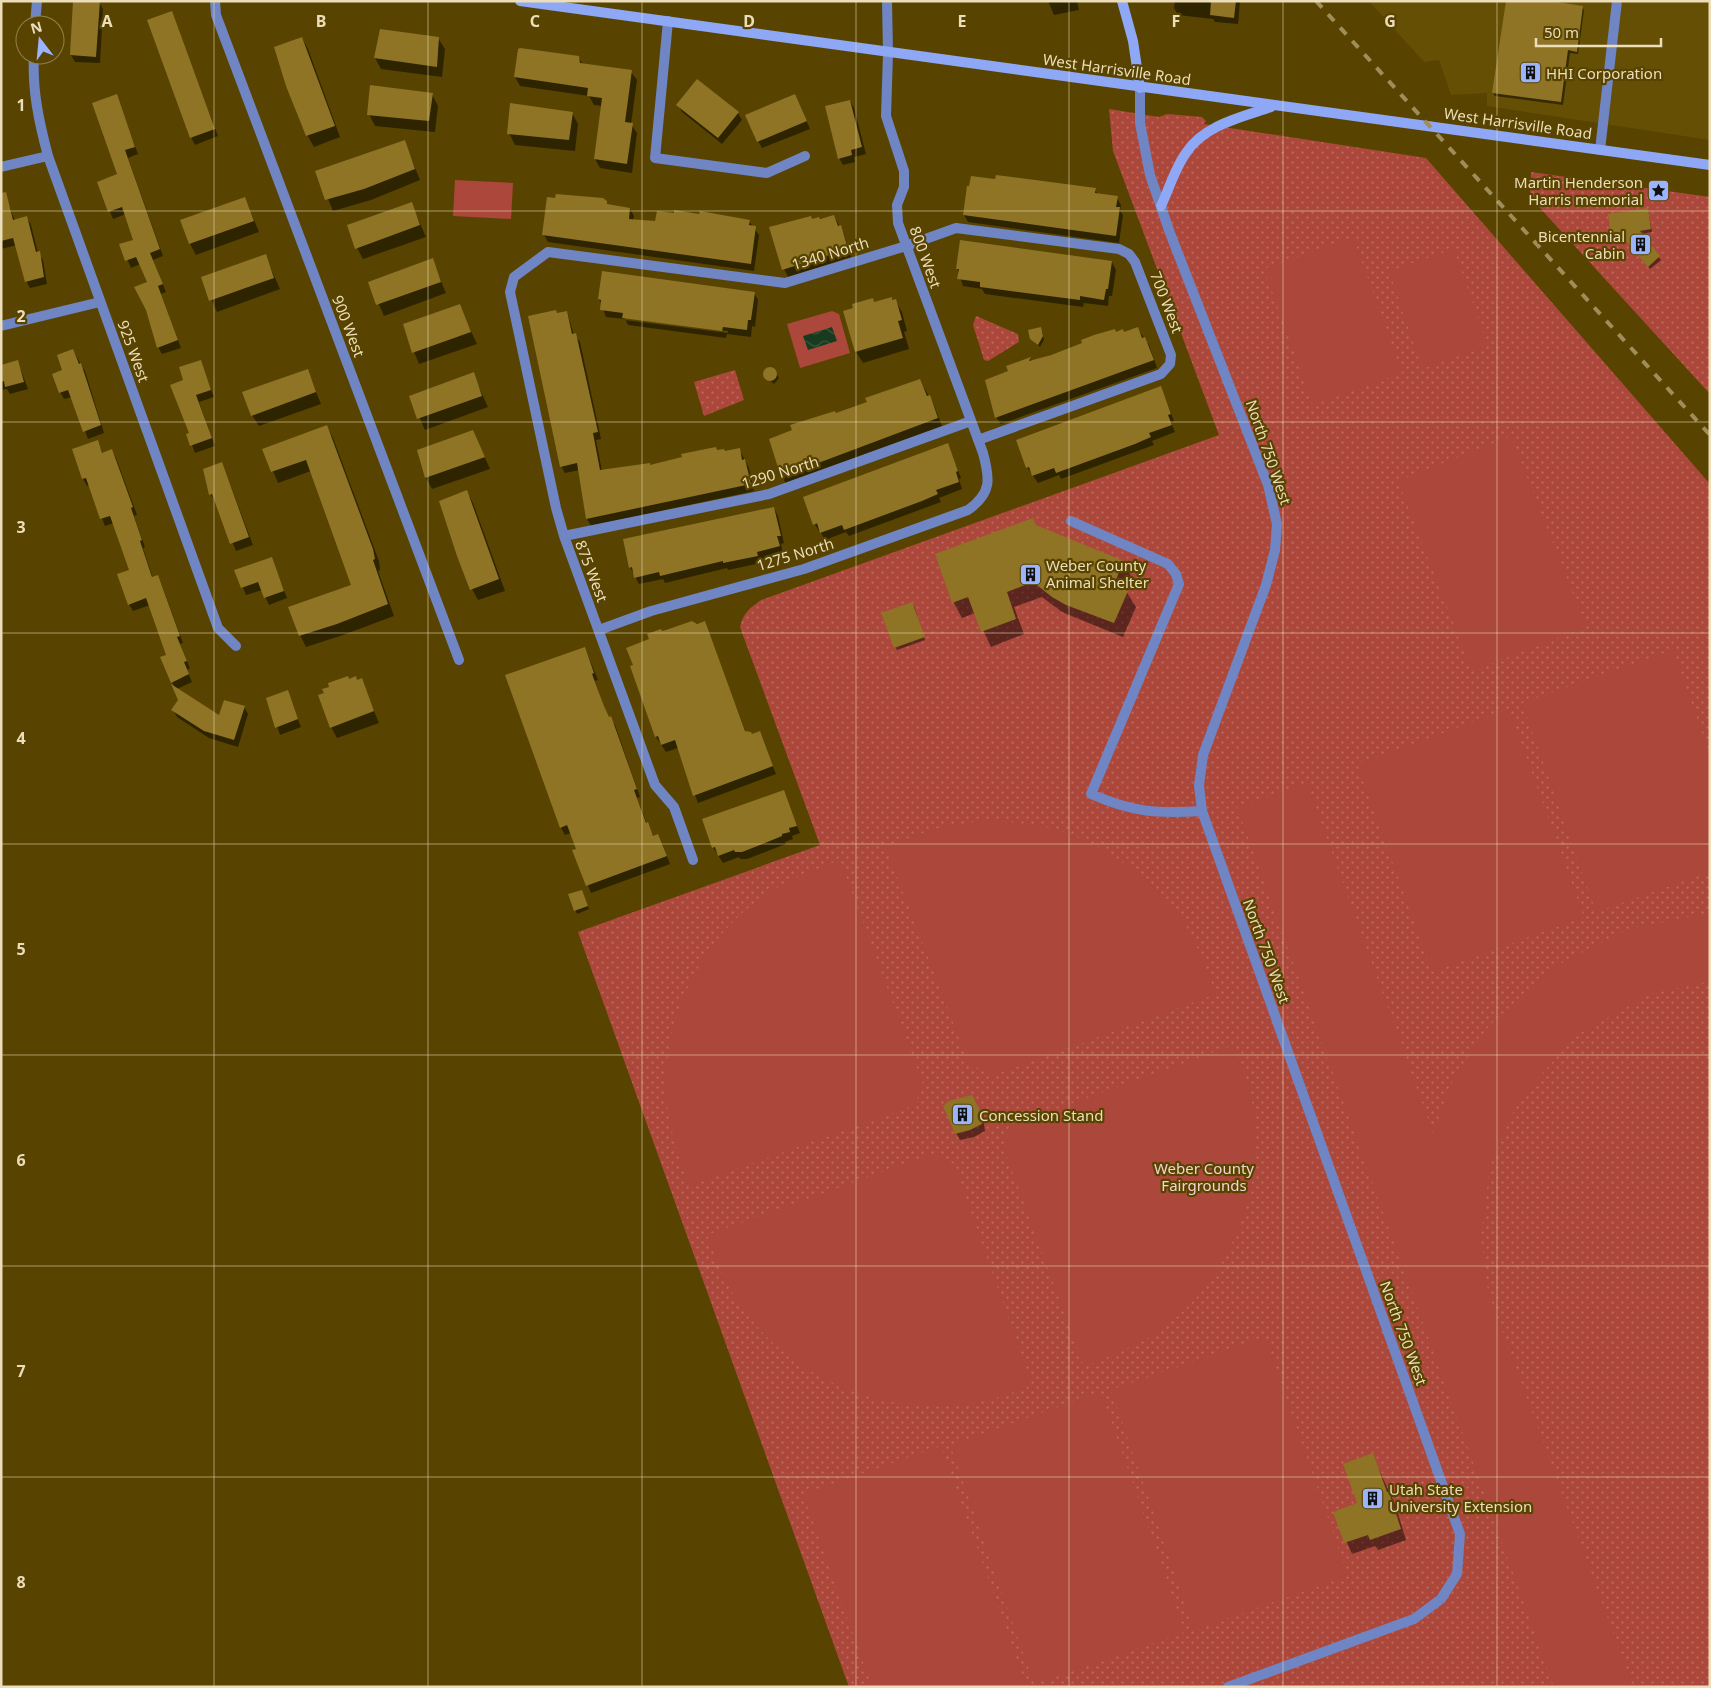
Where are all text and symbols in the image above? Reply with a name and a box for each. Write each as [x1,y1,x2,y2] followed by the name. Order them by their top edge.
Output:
[101,10,113,32] text: A
[316,10,326,32] text: B
[530,10,540,32] text: C
[743,10,755,32] text: D
[958,10,967,32] text: E
[1172,10,1180,32] text: F
[1384,10,1396,32] text: G
[15,15,65,65] north arrow
[1536,15,1661,47] scale bar
[28,16,44,38] text: N
[1544,22,1579,42] text: 50 m
[1042,49,1192,89] street label: West Harrisville Road
[1518,61,1542,85] building icon: HHI Corporation
[1546,63,1662,83] place label: HHI Corporation
[16,94,26,116] text: 1
[1443,103,1593,143] street label: West Harrisville Road
[1514,172,1643,209] place label: Martin Henderson Harris memorial
[1647,179,1671,203] place icon: Martin Henderson Harris memorial
[906,223,947,291] street label: 800 West
[1538,226,1625,263] place label: Bicentennial Cabin
[789,232,871,274] street label: 1340 North
[1629,233,1653,257] building icon: Bicentennial Cabin
[1146,268,1188,336] street label: 700 West
[328,292,370,360] street label: 900 West
[16,305,26,327] text: 2
[114,317,155,385] street label: 925 West
[1242,397,1296,508] street label: North 750 West
[739,451,821,493] street label: 1290 North
[16,516,26,538] text: 3
[754,533,836,575] street label: 1275 North
[571,537,613,605] street label: 875 West
[1046,555,1149,592] place label: Weber County Animal Shelter
[1018,562,1042,586] building icon: Weber County Animal Shelter
[16,727,26,749] text: 4
[1239,896,1295,1006] street label: North 750 West
[16,938,26,960] text: 5
[951,1103,975,1127] building icon: Concession Stand
[979,1105,1104,1125] place label: Concession Stand
[16,1149,26,1171] text: 6
[1154,1158,1254,1195] park label: Weber County Fairgrounds
[1376,1278,1432,1388] street label: North 750 West
[16,1360,26,1382] text: 7
[1389,1479,1532,1516] place label: Utah State University Extension
[1361,1486,1385,1510] building icon: Utah State University Extension
[16,1571,26,1593] text: 8

